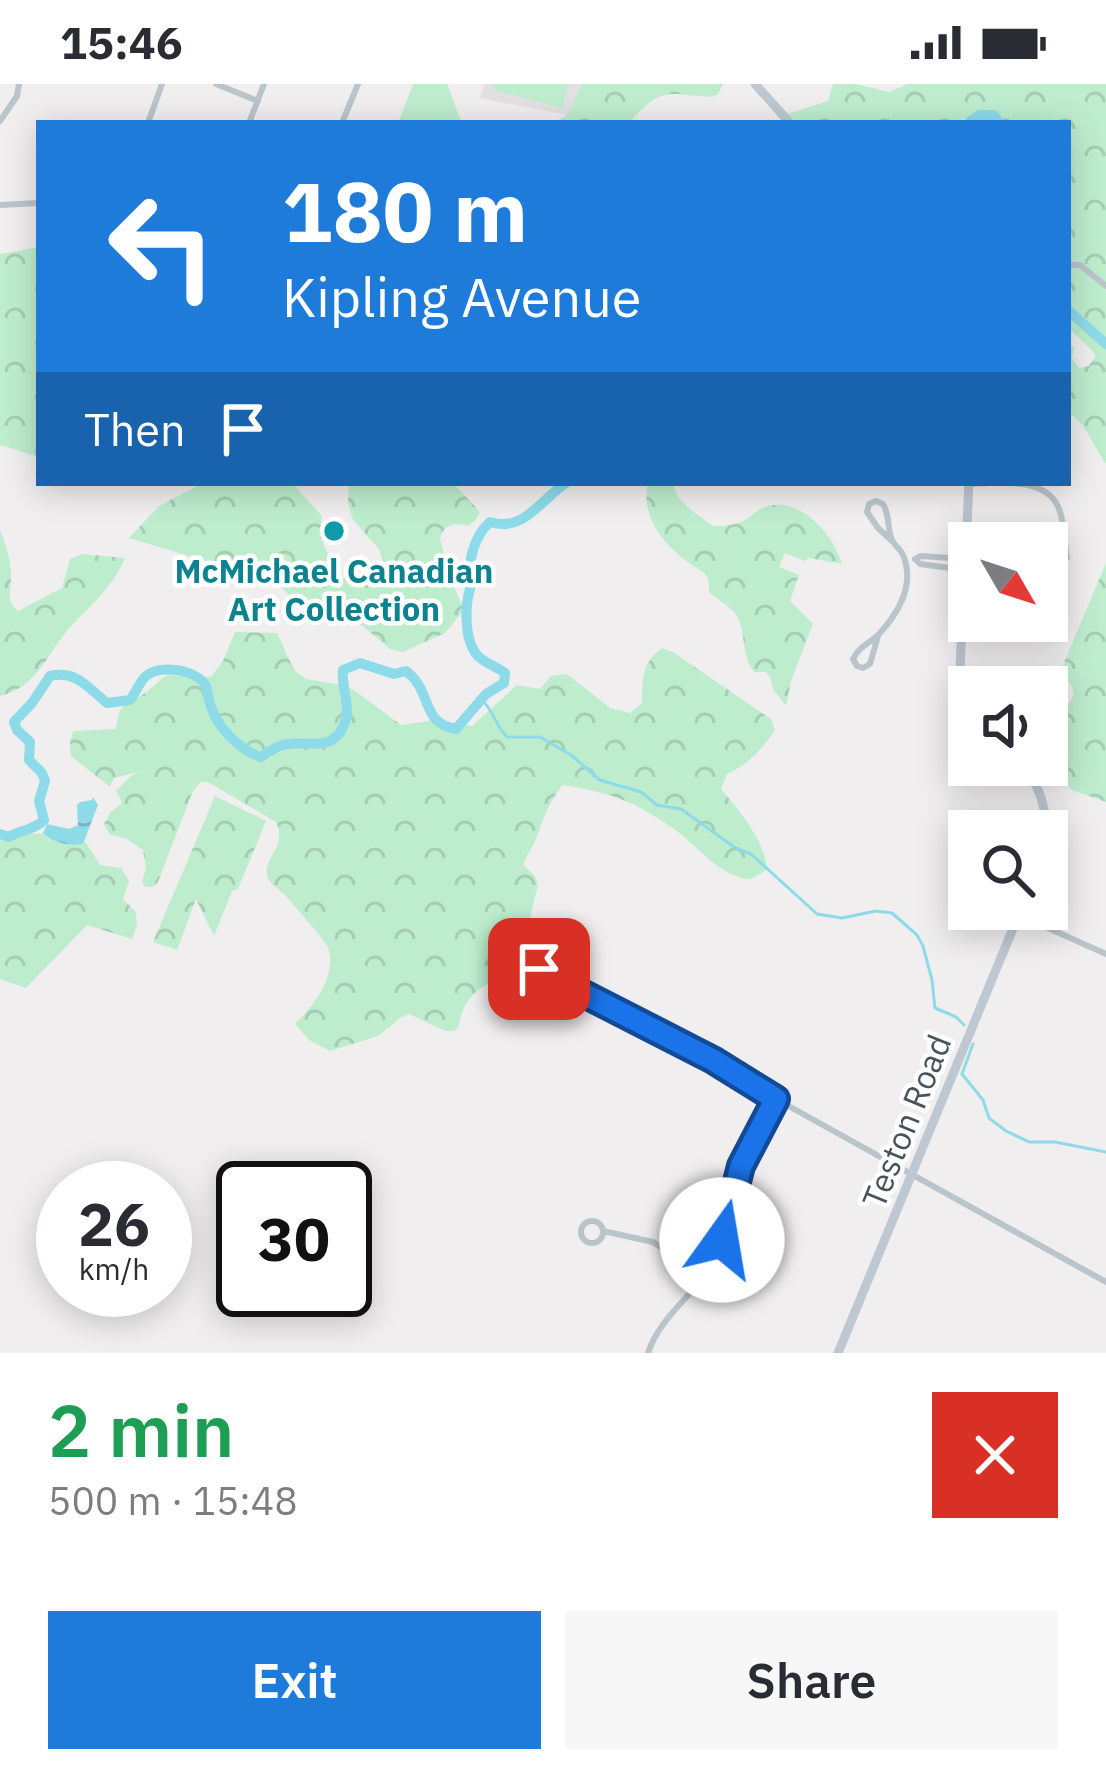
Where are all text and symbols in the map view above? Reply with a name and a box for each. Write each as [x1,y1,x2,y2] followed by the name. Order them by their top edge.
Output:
[60,13,183,71] text: 15:46
[282,156,528,265] text: 180 m
[84,168,240,324] icon: left
[282,262,641,332] text: Kipling Avenue
[210,396,276,462] icon: arrive
[84,400,186,458] text: Then
[321,518,347,544] marker: McMichael Canadian Art Collection
[948,522,1068,642] north arrow
[948,522,1068,930] map controls
[174,549,494,630] place label: McMichael Canadian Art Collection
[948,666,1068,786] button: sound
[948,810,1068,930] button: search
[488,918,590,1020] pin
[506,936,572,1002] icon: arrive
[852,1028,960,1214] street label: Teston Road
[216,1161,372,1317] speed limit sign: 30
[659,1177,785,1303] position arrow
[78,1184,150,1263] text: 26
[79,1249,149,1288] text: km/h
[48,1383,234,1477] text: 2 min
[932,1392,1058,1518] button: close
[48,1475,298,1526] text: 500 m · 15:48
[48,1611,541,1749] button: Exit
[565,1611,1058,1749] button: Share

